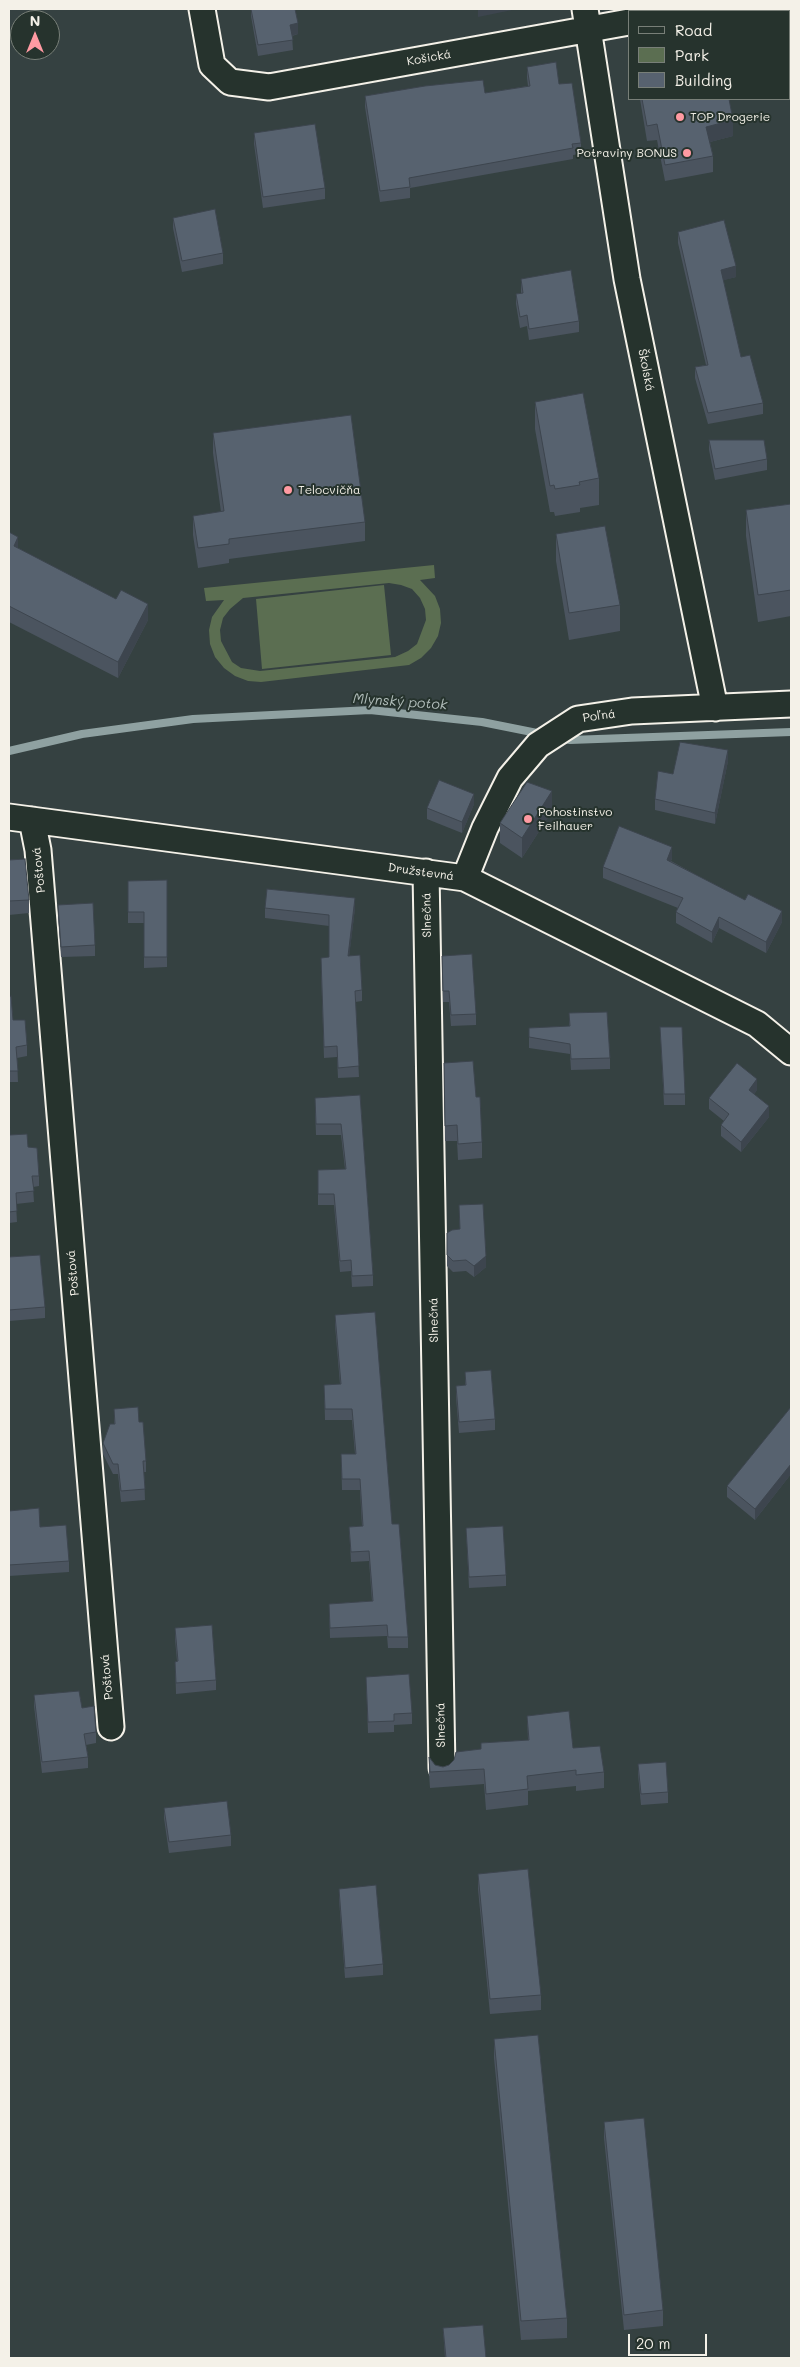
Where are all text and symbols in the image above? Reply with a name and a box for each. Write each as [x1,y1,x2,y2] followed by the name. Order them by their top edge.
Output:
[10,10,60,60] north arrow
[628,10,790,100] legend
[30,11,40,30] text: N
[675,20,712,40] text: Road
[675,45,709,65] text: Park
[406,47,452,69] street label: Košická
[675,70,732,90] text: Building
[690,110,770,124] place label: TOP Drogerie
[674,111,686,123] marker: TOP Drogerie
[576,146,677,160] place label: Potraviny BONUS
[681,147,693,159] marker: Potraviny BONUS
[635,348,657,392] street label: Školská
[298,483,360,497] place label: Telocvičňa
[282,484,294,496] marker: Telocvičňa
[352,690,448,714] water label: Mlynský potok
[582,707,616,725] street label: Poľná
[538,805,612,833] place label: Pohostinstvo Feilhauer
[522,813,534,825] marker: Pohostinstvo Feilhauer
[29,846,49,894] street label: Poštová
[387,860,455,884] street label: Družstevná
[419,892,435,938] street label: Slnečná
[64,1249,82,1297] street label: Poštová
[426,1297,442,1343] street label: Slnečná
[98,1653,116,1701] street label: Poštová
[433,1702,449,1748] street label: Slnečná
[630,2324,709,2356] scale bar
[636,2333,670,2353] text: 20 m

